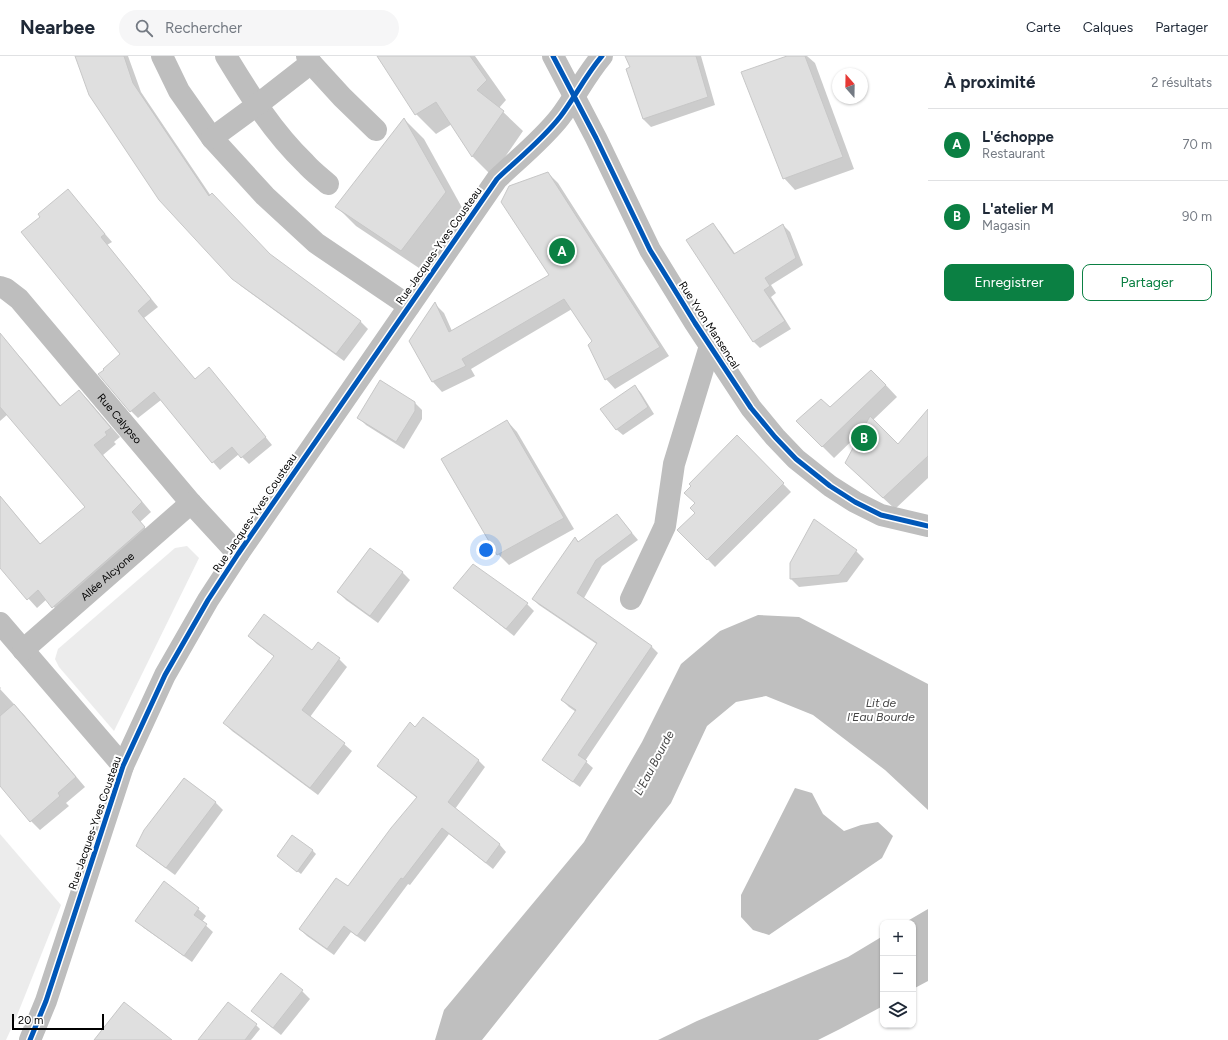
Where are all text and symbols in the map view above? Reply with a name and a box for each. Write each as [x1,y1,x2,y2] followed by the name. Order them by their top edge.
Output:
[119,10,399,46] search box
[20,16,95,39] text: Nearbee
[133,17,155,39] icon: search
[165,19,242,37] text: Rechercher
[1026,19,1061,36] text: Carte
[1083,19,1133,36] text: Calques
[1155,19,1208,36] text: Partager
[832,68,868,104] north arrow
[944,72,1035,92] text: À proximité
[1151,75,1212,90] text: 2 résultats
[982,128,1054,146] text: L'échoppe
[952,137,962,152] text: A
[1182,137,1212,152] text: 70 m
[982,146,1045,161] text: Restaurant
[393,185,485,307] street label: Rue Jacques-Yves Cousteau
[982,200,1054,218] text: L'atelier M
[953,209,961,224] text: B
[1182,209,1212,224] text: 90 m
[982,218,1030,233] text: Magasin
[549,236,575,266] pin: A
[944,264,1074,301] button: Enregistrer
[1082,264,1212,301] button: Partager
[676,279,742,371] street label: Rue Yvon Mansencal
[95,391,145,446] street label: Rue Calypso
[851,423,877,453] pin: B
[210,451,300,575] street label: Rue Jacques-Yves Cousteau
[476,540,496,560] your location
[78,549,137,603] street label: Allée Alcyone
[847,696,915,724] water label: Lit de l'Eau Bourde
[631,728,677,798] water label: L'Eau Bourde
[66,754,124,892] street label: Rue Jacques-Yves Cousteau
[880,920,916,1028] map controls
[880,920,916,956] button: +
[880,956,916,992] button: −
[880,992,916,1028] button: layers
[12,1012,104,1031] scale bar
[18,1014,43,1027] text: 20 m

